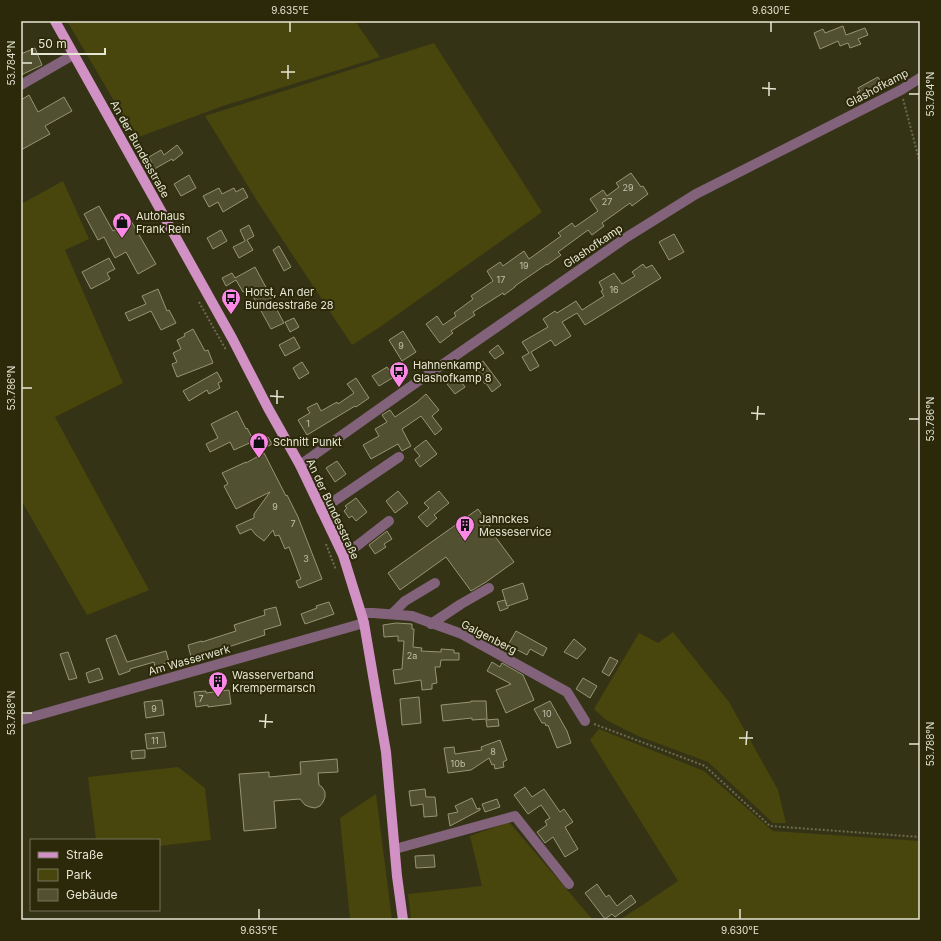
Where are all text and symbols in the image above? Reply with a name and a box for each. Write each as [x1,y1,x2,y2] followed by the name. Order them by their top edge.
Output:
[271,4,309,16] text: 9.635°E
[752,4,790,16] text: 9.630°E
[32,30,105,56] scale bar
[38,36,67,51] text: 50 m
[5,41,17,85] text: 53.784°N
[843,66,911,110] street label: Glashofkamp
[924,72,936,116] text: 53.784°N
[107,98,173,200] street label: An der Bundesstraße
[622,182,634,193] house number: 29
[602,196,612,207] house number: 27
[136,209,191,236] place label: Autohaus Frank Rein
[111,211,133,239] shop icon: Autohaus Frank Rein
[561,221,626,271] street label: Glashofkamp
[519,260,529,271] house number: 19
[497,274,505,285] house number: 17
[609,284,619,295] house number: 16
[245,285,334,312] place label: Horst, An der Bundesstraße 28
[220,287,242,315] bus stop icon: Horst, An der Bundesstraße 28
[398,340,404,351] house number: 9
[413,358,492,385] place label: Hahnenkamp, Glashofkamp 8
[388,360,410,388] bus stop icon: Hahnenkamp, Glashofkamp 8
[5,366,17,410] text: 53.786°N
[924,397,936,441] text: 53.786°N
[306,418,310,429] house number: 1
[248,431,270,459] shop icon: Schnitt Punkt
[273,435,342,449] place label: Schnitt Punkt
[303,456,363,562] street label: An der Bundesstraße
[272,501,278,512] house number: 9
[479,512,551,539] place label: Jahnckes Messeservice
[454,514,476,542] building icon: Jahnckes Messeservice
[290,518,296,529] house number: 7
[303,553,309,564] house number: 3
[459,617,519,657] street label: Galgenberg
[146,642,232,678] street label: Am Wasserwerk
[407,650,417,661] house number: 2a
[232,668,315,695] place label: Wasserverband Krempermarsch
[207,670,229,698] building icon: Wasserverband Krempermarsch
[5,691,17,735] text: 53.788°N
[198,693,204,704] house number: 7
[151,703,157,714] house number: 9
[542,708,552,719] house number: 10
[924,722,936,766] text: 53.788°N
[151,735,159,746] house number: 11
[490,746,496,757] house number: 8
[451,758,466,769] house number: 10b
[30,839,160,911] legend
[66,847,103,862] text: Straße
[66,867,92,882] text: Park
[66,887,118,902] text: Gebäude
[240,924,278,936] text: 9.635°E
[721,924,759,936] text: 9.630°E

